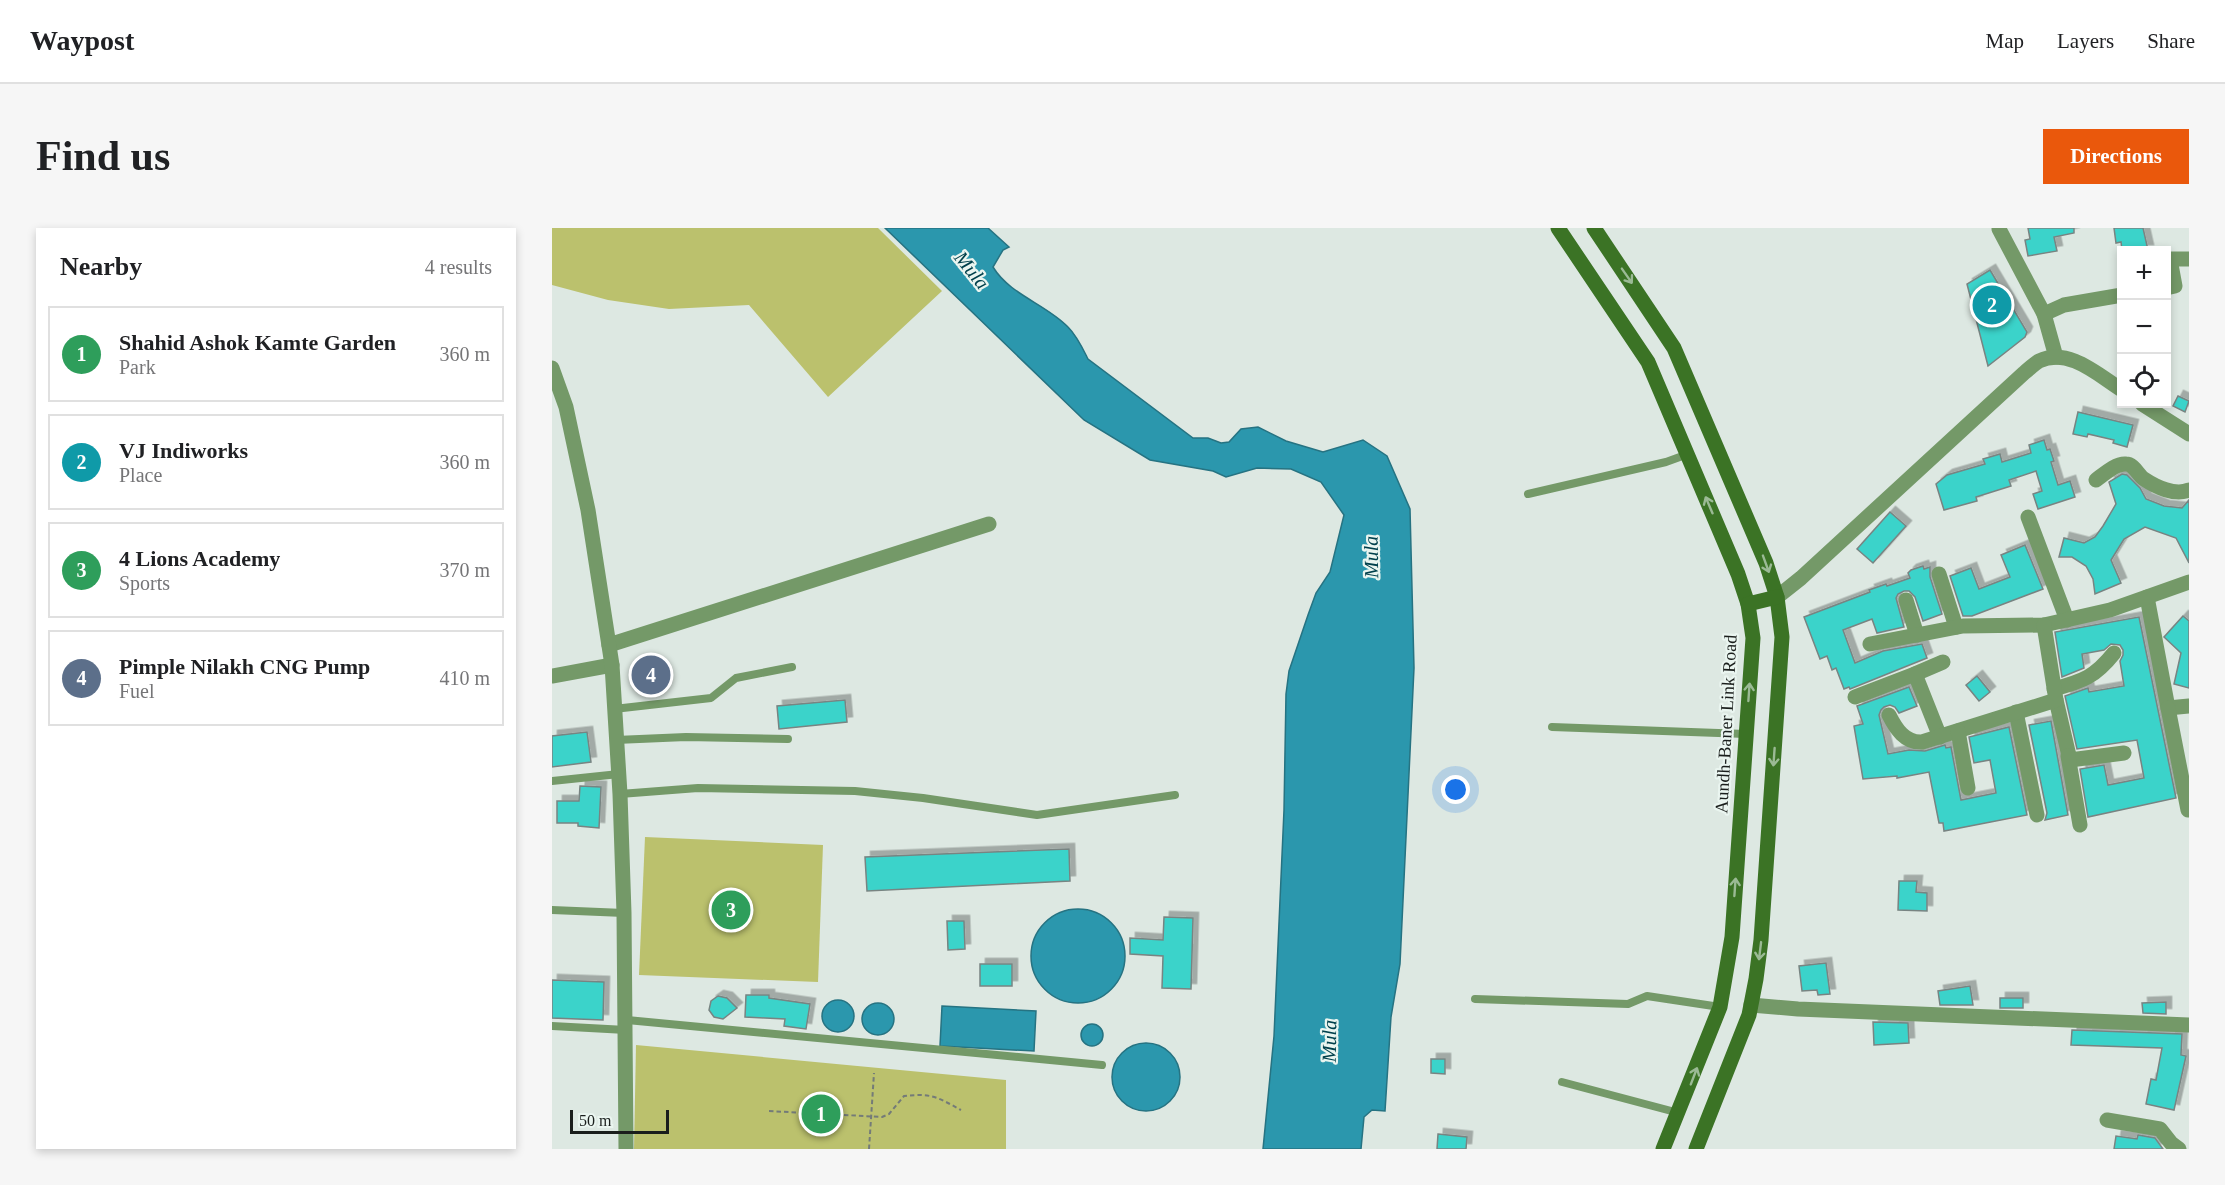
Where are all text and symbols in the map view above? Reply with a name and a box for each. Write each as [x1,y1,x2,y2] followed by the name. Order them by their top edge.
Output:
[30,25,134,56] text: Waypost
[1986,29,2024,53] text: Map
[2057,29,2114,53] text: Layers
[2147,29,2195,53] text: Share
[2043,129,2189,184] button: Directions
[36,133,170,179] text: Find us
[950,246,994,293] water label: Mula
[2117,246,2171,408] map controls
[2117,246,2171,300] button: +
[60,252,142,281] text: Nearby
[425,256,492,278] text: 4 results
[1621,268,1633,284] one-way arrow
[1972,282,2012,328] pin: 2
[2117,300,2171,354] button: −
[119,330,396,355] text: Shahid Ashok Kamte Garden
[77,343,87,365] text: 1
[439,343,490,365] text: 360 m
[2117,354,2171,408] button: locate
[119,356,156,378] text: Park
[119,438,248,463] text: VJ Indiworks
[77,451,87,473] text: 2
[439,451,490,473] text: 360 m
[119,464,162,486] text: Place
[1703,496,1714,515] one-way arrow
[1360,536,1382,579] water label: Mula
[119,546,280,571] text: 4 Lions Academy
[1761,555,1772,573] one-way arrow
[77,559,87,581] text: 3
[439,559,490,581] text: 370 m
[119,572,170,594] text: Sports
[1711,634,1741,814] street label: Aundh-Baner Link Road
[632,652,670,698] pin: 4
[119,654,370,679] text: Pimple Nilakh CNG Pump
[77,667,87,689] text: 4
[439,667,490,689] text: 410 m
[119,680,155,702] text: Fuel
[1743,683,1754,703] one-way arrow
[1768,746,1779,766] one-way arrow
[1441,775,1470,804] your location
[1730,877,1741,897] one-way arrow
[712,888,750,932] pin: 3
[1754,941,1765,961] one-way arrow
[1318,1020,1340,1063] water label: Mula
[1689,1067,1700,1085] one-way arrow
[802,1092,840,1136] pin: 1
[570,1107,669,1134] scale bar
[579,1112,611,1129] text: 50 m

